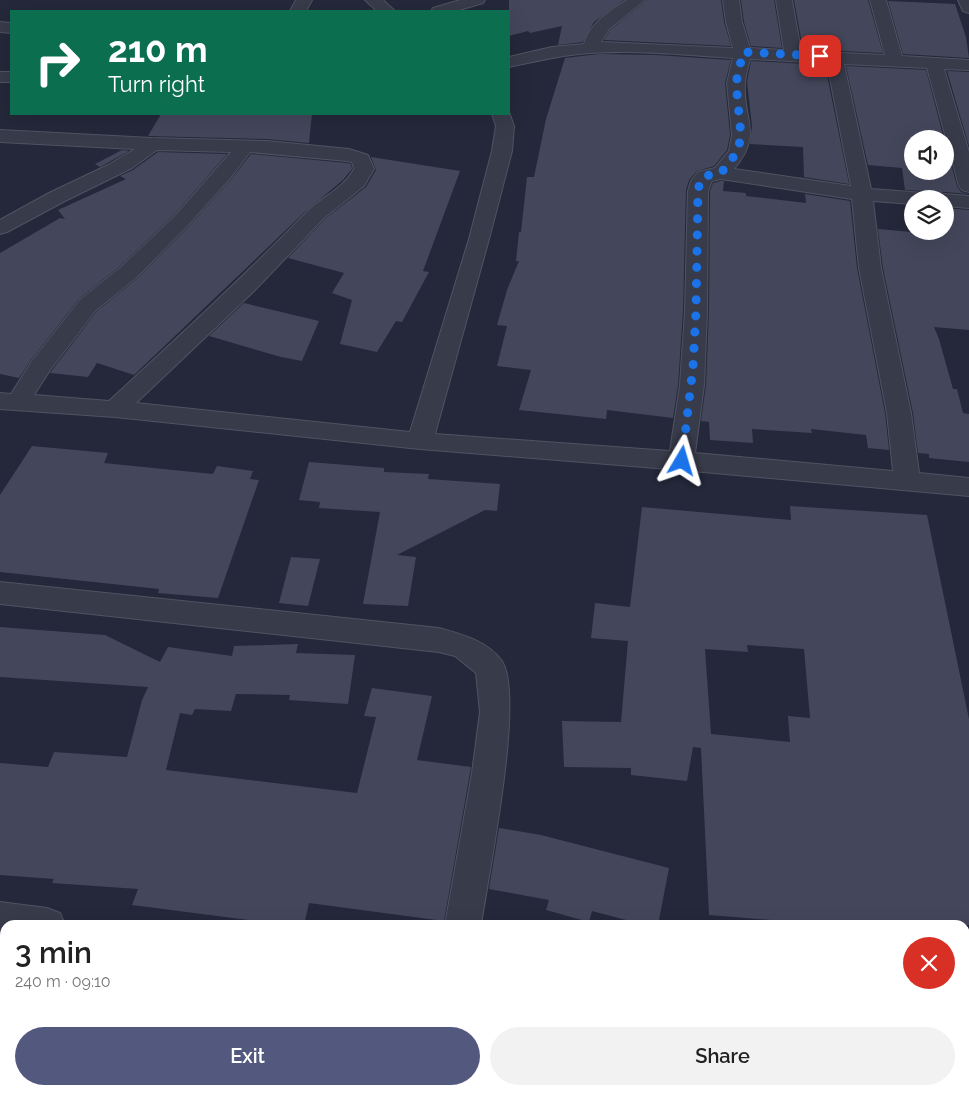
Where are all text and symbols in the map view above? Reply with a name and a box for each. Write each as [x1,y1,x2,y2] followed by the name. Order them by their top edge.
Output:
[108,29,208,70] text: 210 m
[25,30,90,95] icon: right
[799,35,841,77] pin
[806,42,834,70] icon: arrive
[108,71,205,97] text: Turn right
[904,130,954,240] map controls
[904,130,954,180] button: sound
[904,190,954,240] button: layers
[655,434,707,486] position arrow
[15,935,92,970] text: 3 min
[903,937,955,989] button: close
[15,972,111,991] text: 240 m · 09:10
[15,1027,480,1085] button: Exit
[490,1027,955,1085] button: Share

